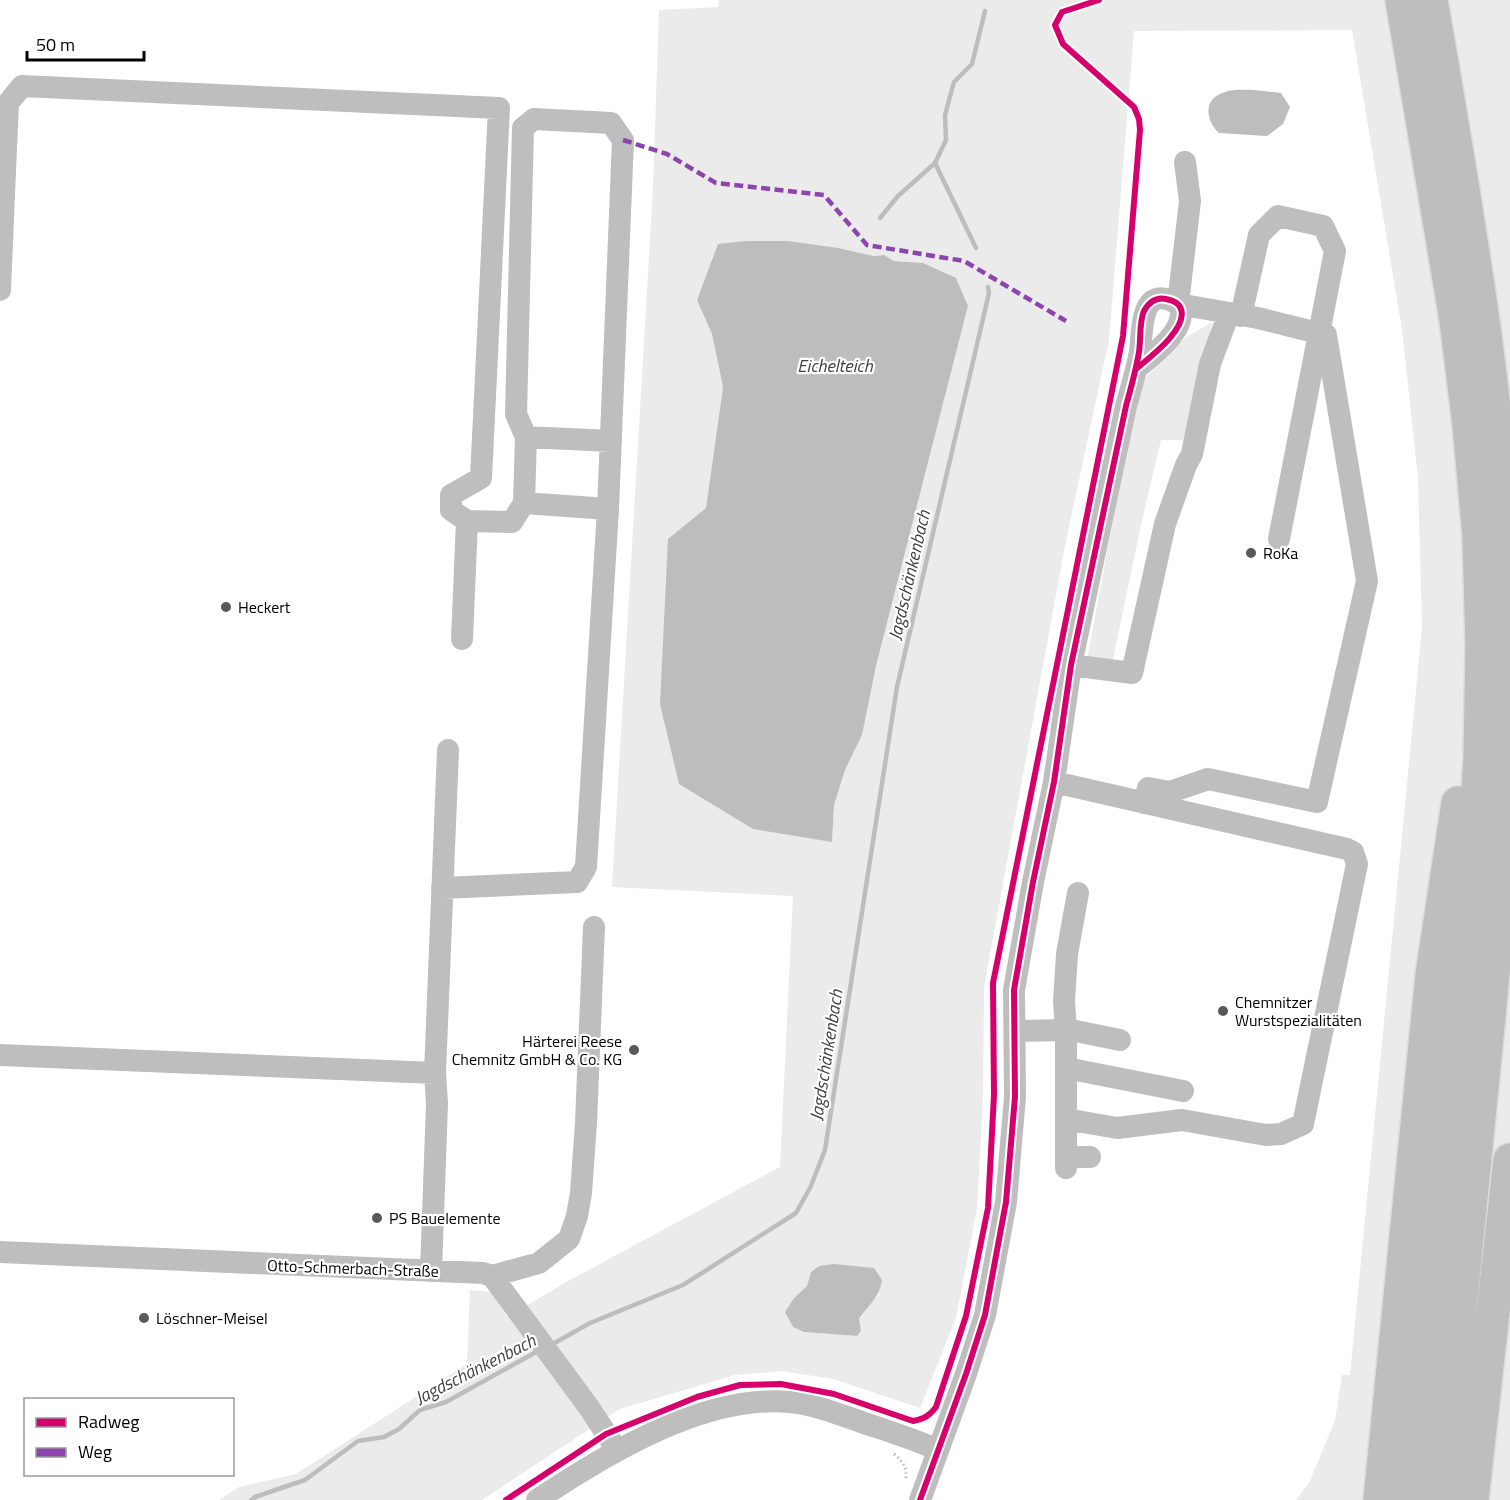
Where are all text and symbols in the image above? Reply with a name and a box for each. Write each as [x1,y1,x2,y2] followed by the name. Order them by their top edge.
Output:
[27,24,144,62] scale bar
[36,31,75,58] text: 50 m
[797,352,874,379] water label: Eichelteich
[881,507,937,643] water label: Jagdschänkenbach
[1263,541,1298,565] place label: RoKa
[1244,546,1258,560] marker: RoKa
[238,595,291,619] place label: Heckert
[219,600,233,614] marker: Heckert
[802,987,850,1122] water label: Jagdschänkenbach
[1235,990,1362,1032] place label: Chemnitzer Wurstspezialitäten
[1216,1004,1230,1018] marker: Chemnitzer Wurstspezialitäten
[452,1029,622,1071] place label: Härterei Reese Chemnitz GmbH & Co. KG
[627,1043,641,1057] marker: Härterei Reese Chemnitz GmbH & Co. KG
[389,1206,501,1230] place label: PS Bauelemente
[370,1211,384,1225] marker: PS Bauelemente
[267,1253,439,1283] street label: Otto-Schmerbach-Straße
[156,1306,268,1330] place label: Löschner-Meisel
[137,1311,151,1325] marker: Löschner-Meisel
[410,1326,541,1411] water label: Jagdschänkenbach
[24,1398,234,1476] legend
[78,1408,140,1435] text: Radweg
[78,1438,112,1465] text: Weg

